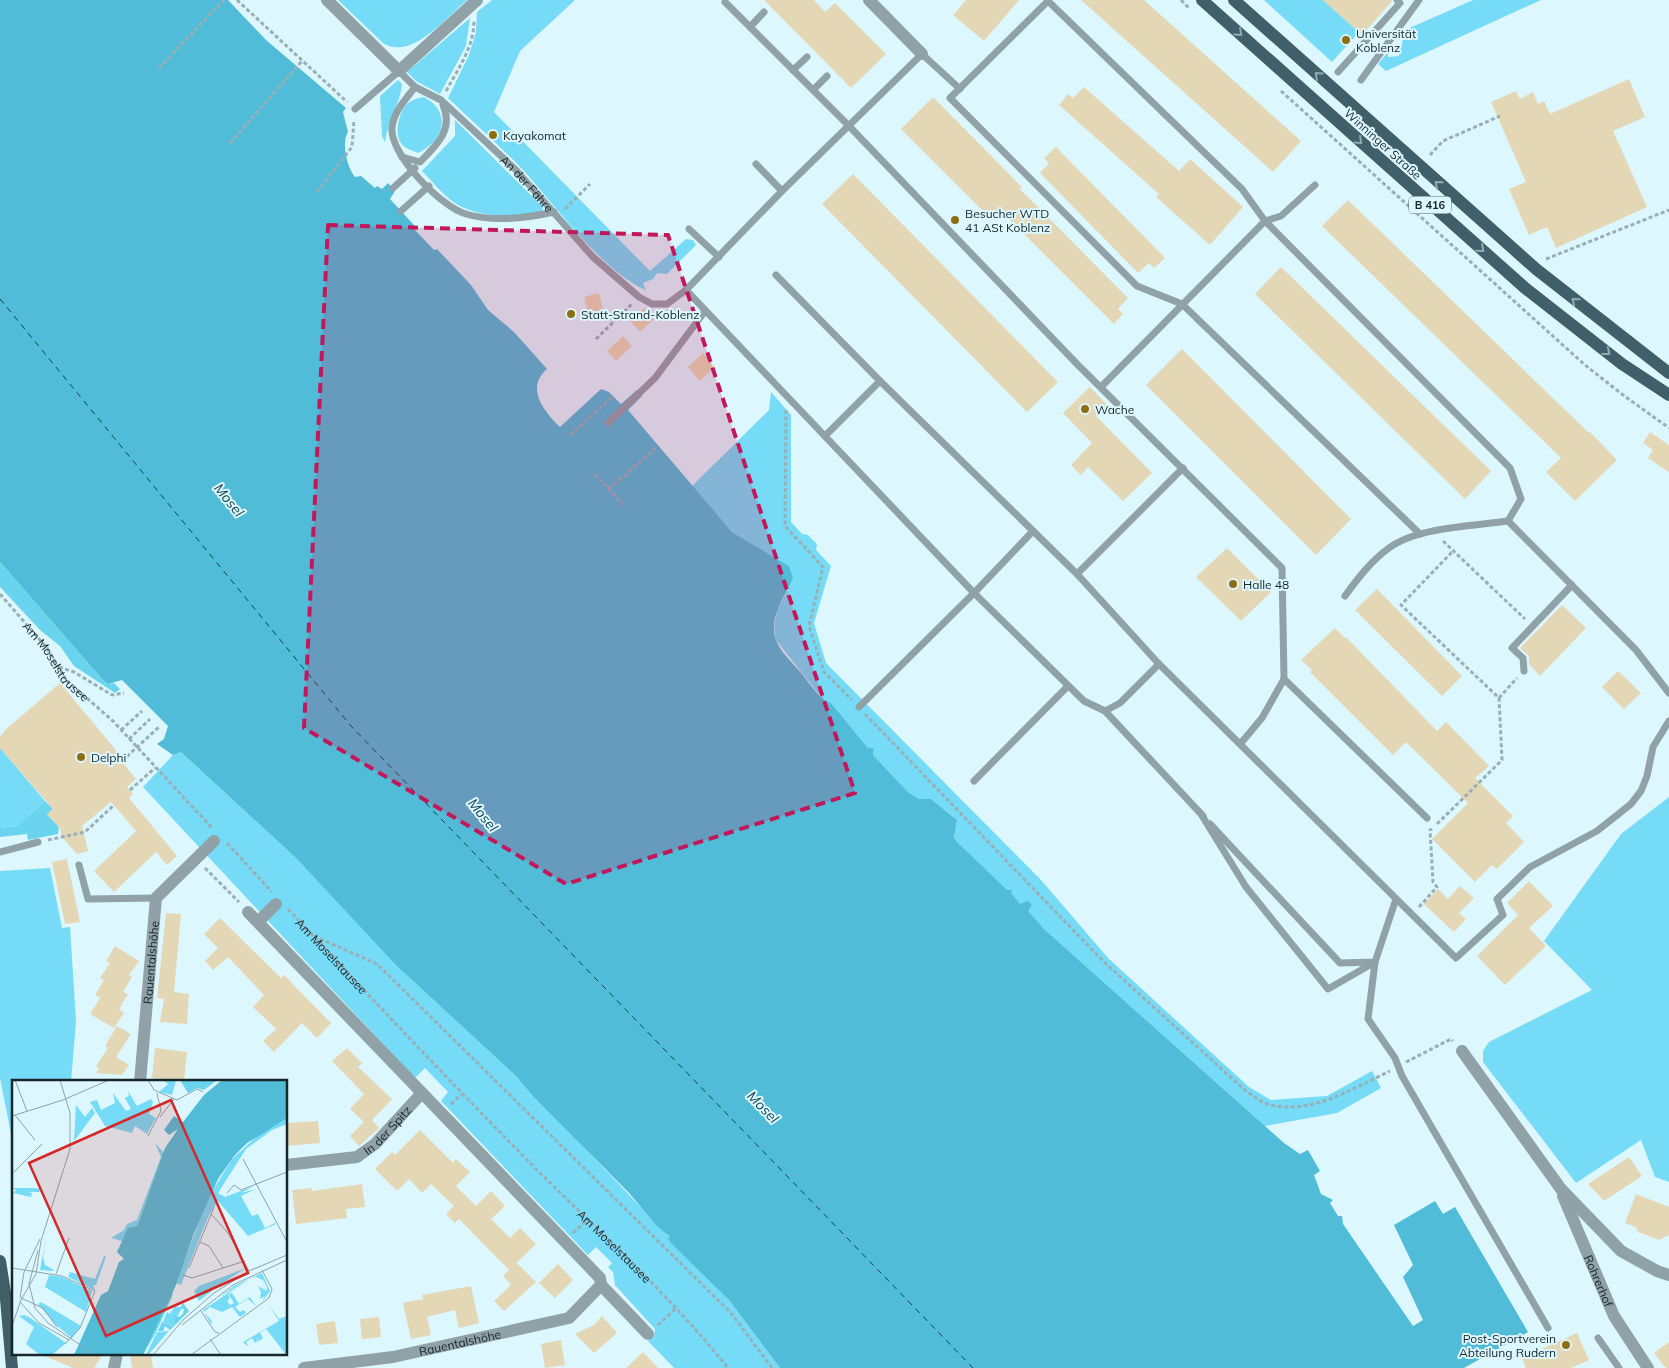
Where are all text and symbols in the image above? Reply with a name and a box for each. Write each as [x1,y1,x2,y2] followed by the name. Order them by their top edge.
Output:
[1356,26,1416,55] place label: Universität Koblenz
[1233,27,1242,36] one-way arrow
[1340,34,1352,46] marker: Universität Koblenz
[1314,72,1323,81] one-way arrow
[1341,105,1425,183] street label: Winninger Straße
[503,128,566,143] place label: Kayakomat
[487,129,499,141] marker: Kayakomat
[1354,135,1363,144] one-way arrow
[497,152,557,215] street label: An der Fähre
[1435,180,1444,189] one-way arrow
[1409,196,1451,214] road number: B 416
[965,206,1050,235] place label: Besucher WTD 41 ASt Koblenz
[949,214,961,226] marker: Besucher WTD 41 ASt Koblenz
[1475,243,1484,252] one-way arrow
[1572,298,1581,306] one-way arrow
[581,307,700,322] place label: Statt-Strand-Koblenz
[565,308,577,320] marker: Statt-Strand-Koblenz
[1601,347,1610,355] one-way arrow
[1095,402,1134,417] place label: Wache
[1079,403,1091,415] marker: Wache
[210,480,248,521] water label: Mosel
[1243,577,1289,592] place label: Halle 48
[1227,578,1239,590] marker: Halle 48
[20,618,92,704] street label: Am Moselstausee
[91,750,127,765] place label: Delphi
[75,751,87,763] marker: Delphi
[464,795,502,836] water label: Mosel
[293,915,371,997] street label: Am Moselstausee
[139,920,161,1005] street label: Rauentalshöhe
[12,1080,288,1356] inset map
[743,1087,783,1127] water label: Mosel
[360,1102,414,1158] street label: In der Spitz
[574,1206,655,1286] street label: Am Moselstausee
[1581,1252,1617,1310] street label: Rohrerhof
[417,1326,502,1359] street label: Rauentalshöhe
[1459,1331,1556,1360] place label: Post-Sportverein Abteilung Rudern
[1560,1339,1572,1351] marker: Post-Sportverein Abteilung Rudern

